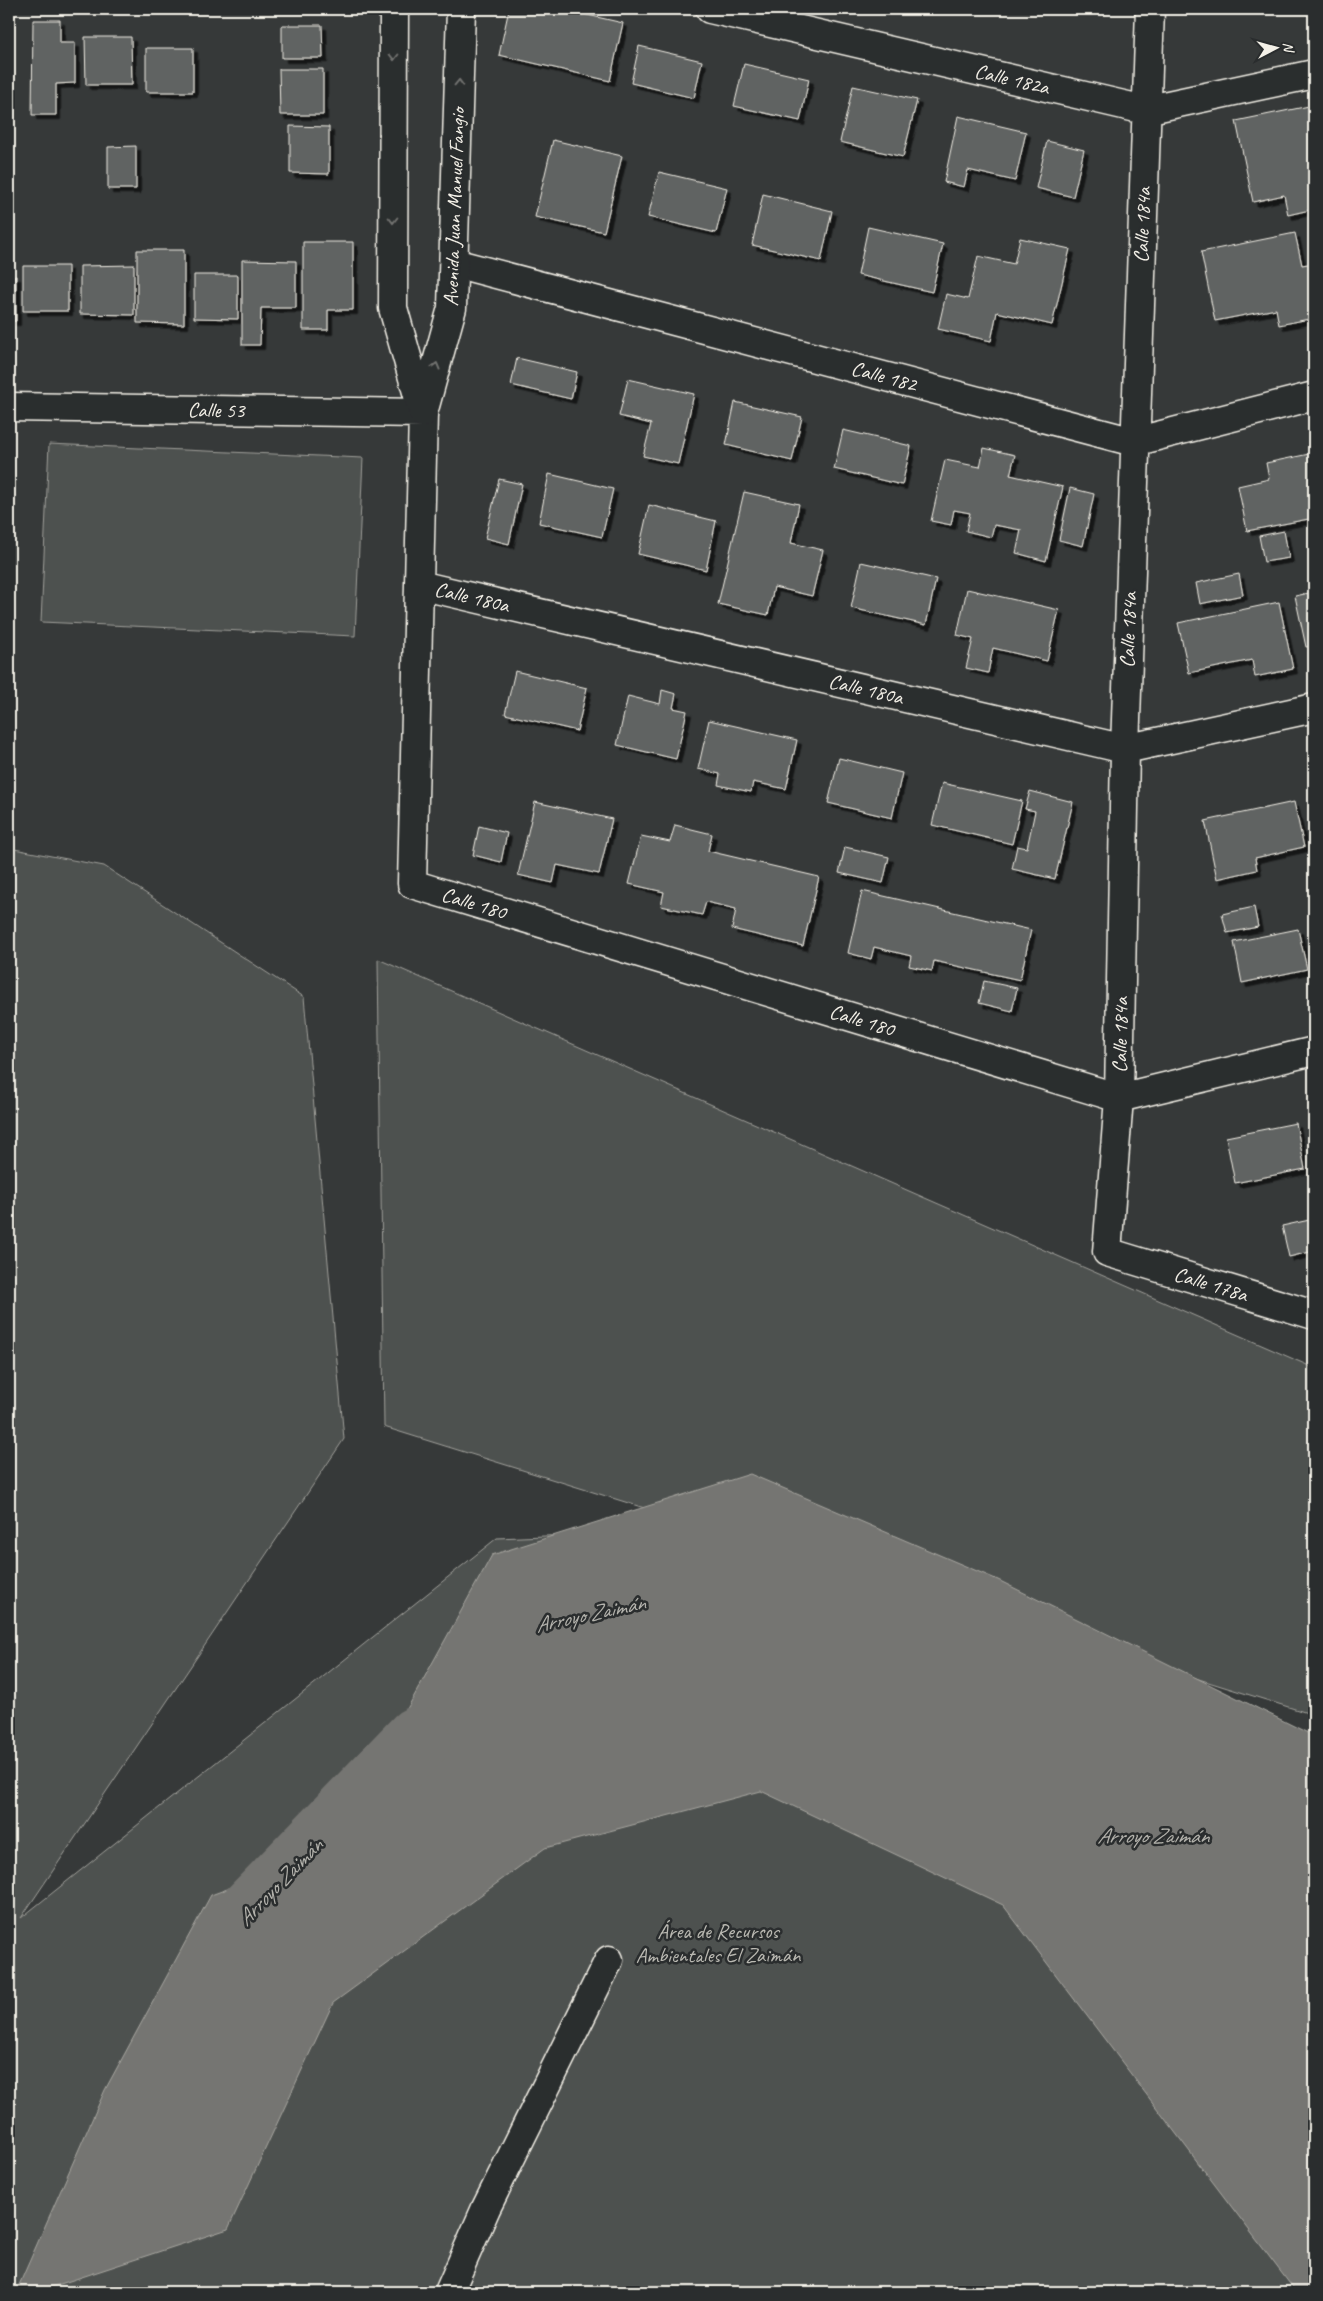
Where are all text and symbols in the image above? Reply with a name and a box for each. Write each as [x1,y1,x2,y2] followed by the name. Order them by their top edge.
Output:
[1250,22,1300,72] north arrow
[1280,41,1298,54] text: N
[389,54,399,62] one-way arrow
[972,58,1054,101] street label: Calle 182a
[453,79,464,87] one-way arrow
[438,105,471,307] street label: Avenida Juan Manuel Fangio
[1128,185,1156,263] street label: Calle 184a
[388,216,398,224] one-way arrow
[849,355,921,398] street label: Calle 182
[430,362,441,370] one-way arrow
[187,397,246,424] street label: Calle 53
[432,576,514,619] street label: Calle 180a
[1114,590,1142,668] street label: Calle 184a
[826,668,908,711] street label: Calle 180a
[438,881,511,926] street label: Calle 180
[1106,995,1134,1073] street label: Calle 184a
[826,998,899,1043] street label: Calle 180
[1171,1261,1253,1308] street label: Calle 178a
[533,1588,649,1639] water label: Arroyo Zaimán
[1097,1822,1211,1850] water label: Arroyo Zaimán
[231,1831,330,1932] water label: Arroyo Zaimán
[636,1918,801,1968] park label: Área de Recursos Ambientales El Zaimán

